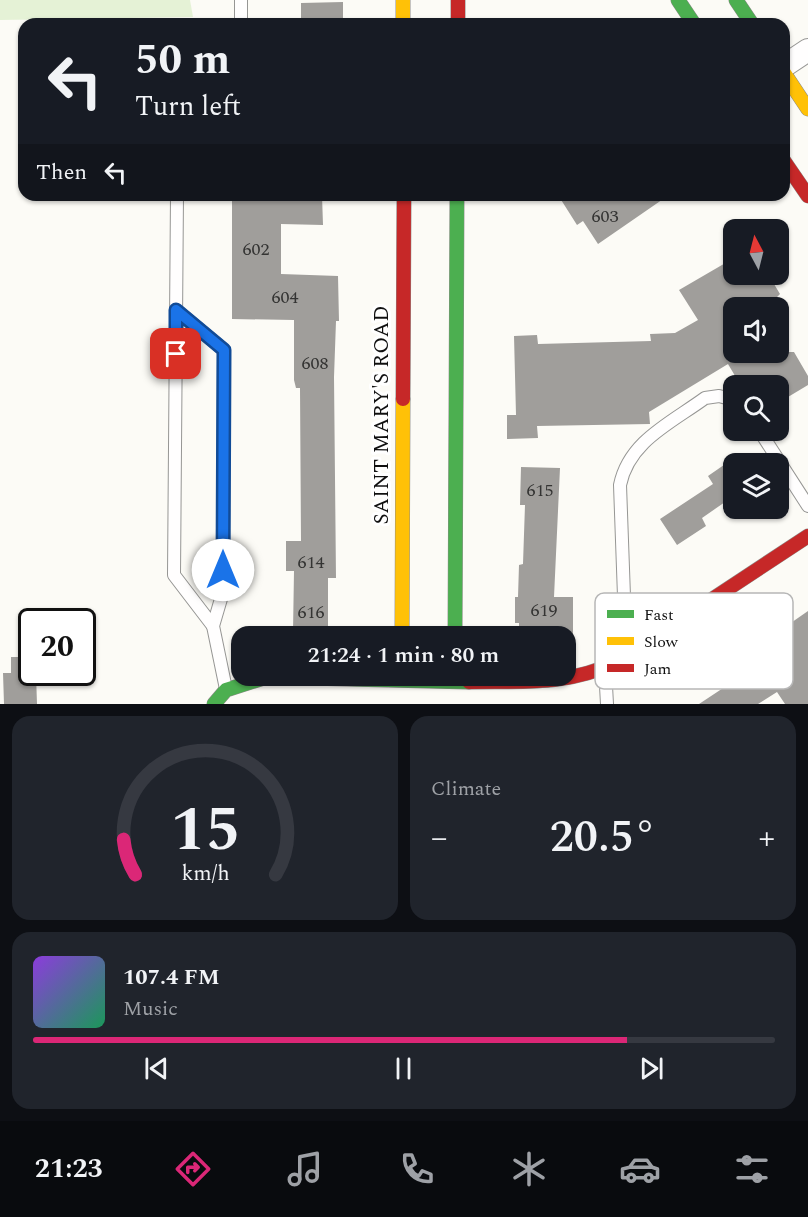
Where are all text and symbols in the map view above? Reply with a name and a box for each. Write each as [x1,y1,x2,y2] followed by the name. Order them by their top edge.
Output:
[135,29,230,92] text: 50 m
[36,42,114,120] icon: left
[135,86,241,128] text: Turn left
[36,156,87,189] text: Then
[99,156,132,189] icon: left
[592,203,619,230] house number: 603
[723,219,789,285] north arrow
[723,219,789,519] map controls
[243,236,270,263] house number: 602
[272,284,299,311] house number: 604
[723,297,789,363] button: sound
[366,305,398,525] street label: SAINT MARY'S ROAD
[150,328,201,379] pin
[159,337,192,370] icon: arrive
[302,350,329,377] house number: 608
[723,375,789,441] button: search
[723,453,789,519] button: layers
[527,477,554,504] house number: 615
[191,538,255,602] position arrow
[298,549,325,576] house number: 614
[595,593,793,689] legend
[531,597,558,624] house number: 619
[298,599,325,626] house number: 616
[644,603,674,627] text: Fast
[18,608,96,686] speed limit sign: 20
[644,630,679,654] text: Slow
[308,639,499,672] text: 21:24 · 1 min · 80 m
[644,657,672,681] text: Jam
[431,774,501,804] text: Climate
[170,783,240,878] text: 15
[550,803,656,872] text: 20.5°
[431,813,448,863] text: −
[758,813,775,863] text: +
[181,857,229,890] text: km/h
[123,961,220,994] text: 107.4 FM
[123,994,178,1024] text: Music
[140,1052,173,1085] icon: previous
[387,1052,420,1085] icon: pause
[635,1052,668,1085] icon: next
[35,1148,103,1190] text: 21:23
[172,1148,214,1190] icon: directions
[284,1148,326,1190] icon: music
[396,1148,438,1190] icon: phone
[508,1148,550,1190] icon: climate
[619,1148,661,1190] icon: car
[731,1148,773,1190] icon: filters

